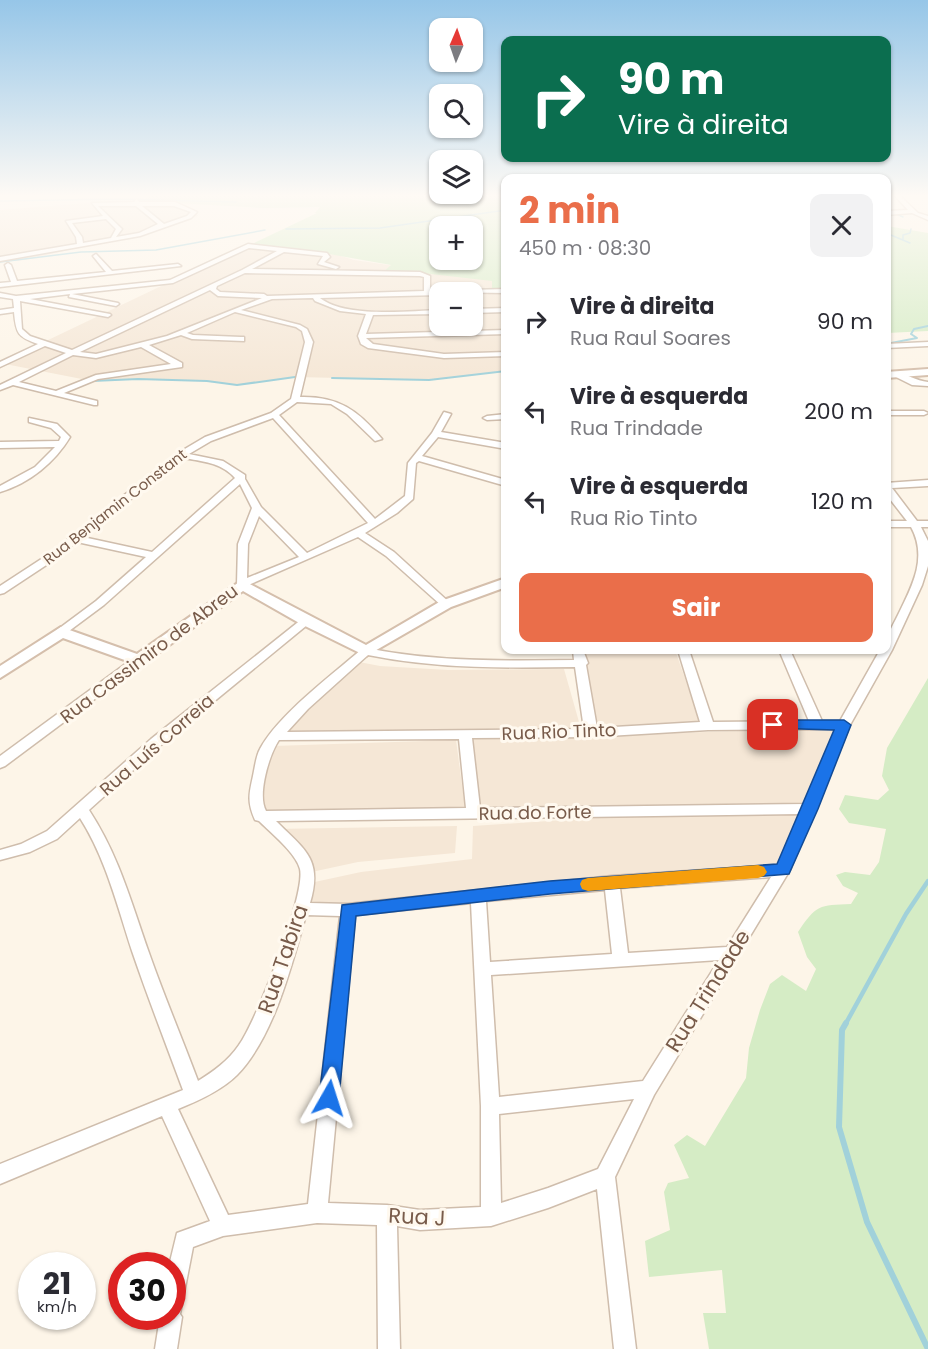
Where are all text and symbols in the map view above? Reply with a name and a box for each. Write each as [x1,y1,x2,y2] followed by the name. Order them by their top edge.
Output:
[429,18,483,72] north arrow
[429,18,483,336] map controls
[618,50,725,109] text: 90 m
[519,60,597,138] icon: right
[429,84,483,138] button: search
[618,106,789,143] text: Vire à direita
[429,150,483,204] button: layers
[519,185,620,236] text: 2 min
[810,194,873,257] button: close
[429,216,483,270] button: +
[519,234,651,262] text: 450 m · 08:30
[429,282,483,336] button: −
[570,291,715,322] text: Vire à direita
[519,305,552,338] icon: right
[817,306,873,337] text: 90 m
[570,324,731,352] text: Rua Raul Soares
[570,381,748,412] text: Vire à esquerda
[519,395,552,428] icon: left
[804,396,873,427] text: 200 m
[570,414,703,442] text: Rua Trindade
[39,444,191,569] street label: Rua Benjamin Constant
[570,471,748,502] text: Vire à esquerda
[519,485,552,518] icon: left
[811,486,873,517] text: 120 m
[570,504,698,532] text: Rua Rio Tinto
[519,573,873,642] button: Sair
[55,578,243,729] street label: Rua Cassimiro de Abreu
[94,688,219,801] street label: Rua Luís Correia
[747,699,798,750] pin
[756,708,789,741] icon: arrive
[501,717,617,746] street label: Rua Rio Tinto
[478,799,592,826] street label: Rua do Forte
[250,901,315,1017] street label: Rua Tabira
[658,924,757,1058] street label: Rua Trindade
[297,1066,361,1130] position arrow
[388,1201,446,1232] street label: Rua J
[108,1252,186,1330] speed limit sign: 30
[43,1262,71,1305] text: 21
[37,1296,77,1317] text: km/h

